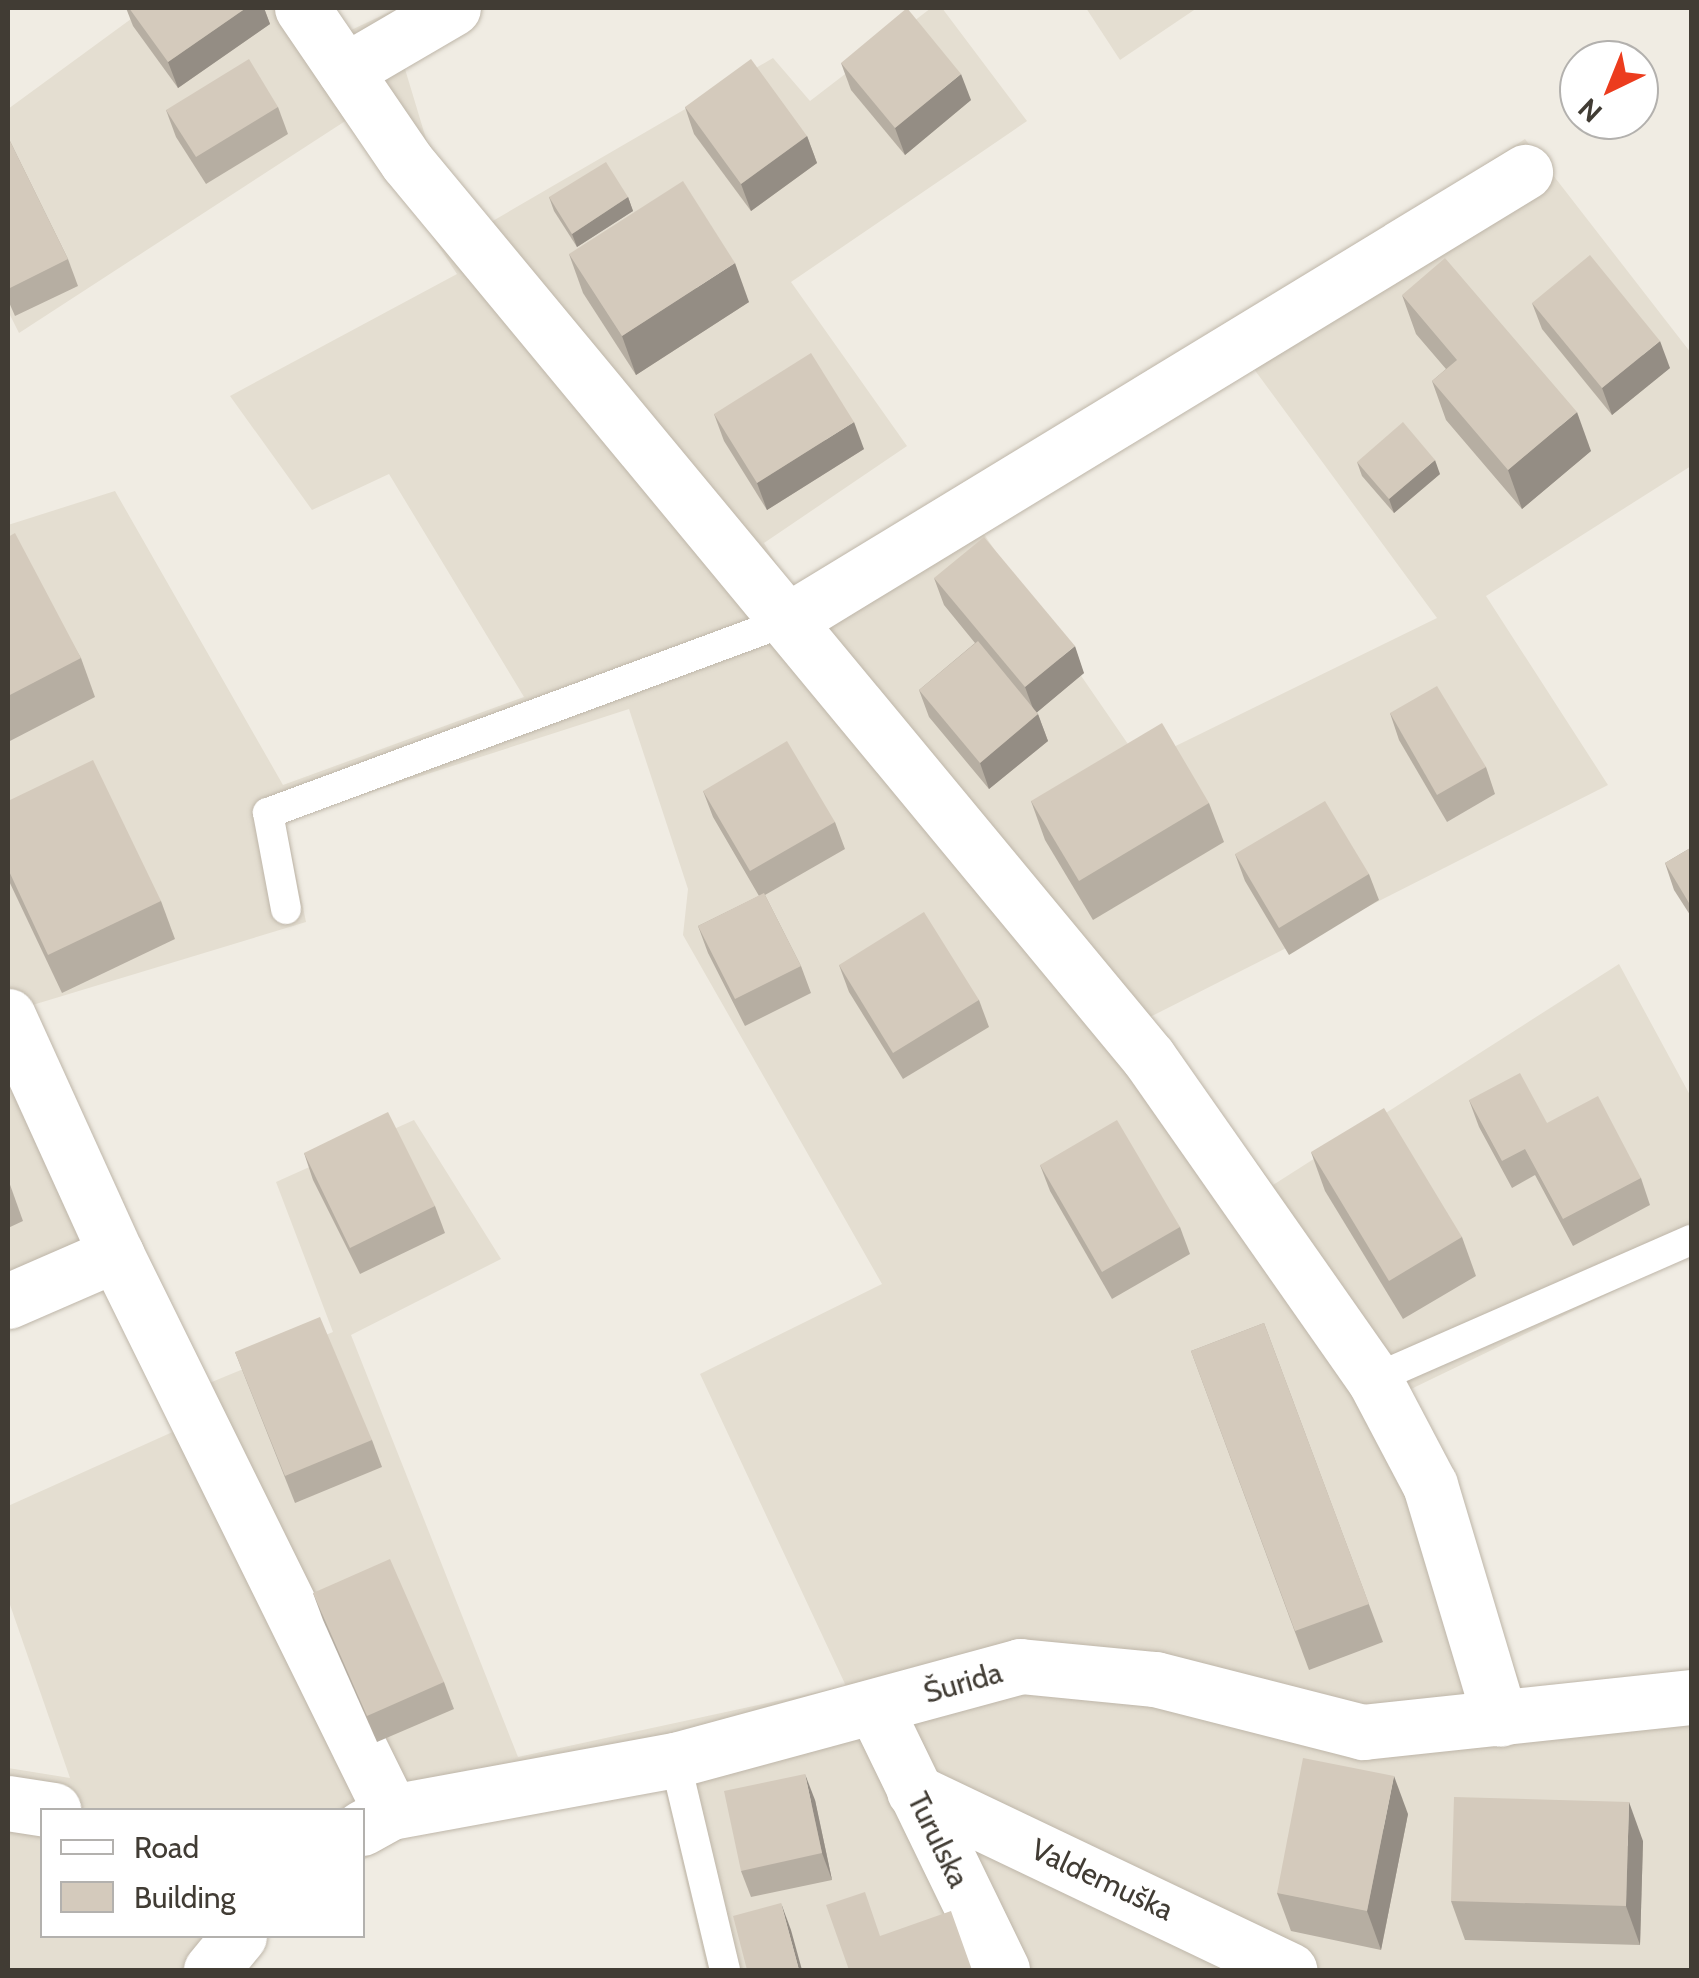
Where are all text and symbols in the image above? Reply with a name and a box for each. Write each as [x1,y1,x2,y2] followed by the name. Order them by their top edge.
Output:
[1559,40,1659,140] north arrow
[1571,91,1609,130] text: N
[920,1655,1006,1711] street label: Šurida
[900,1787,976,1893] street label: Turulska
[40,1808,365,1938] legend
[134,1829,199,1866] text: Road
[1025,1831,1179,1929] street label: Valdemuška
[134,1879,236,1916] text: Building

